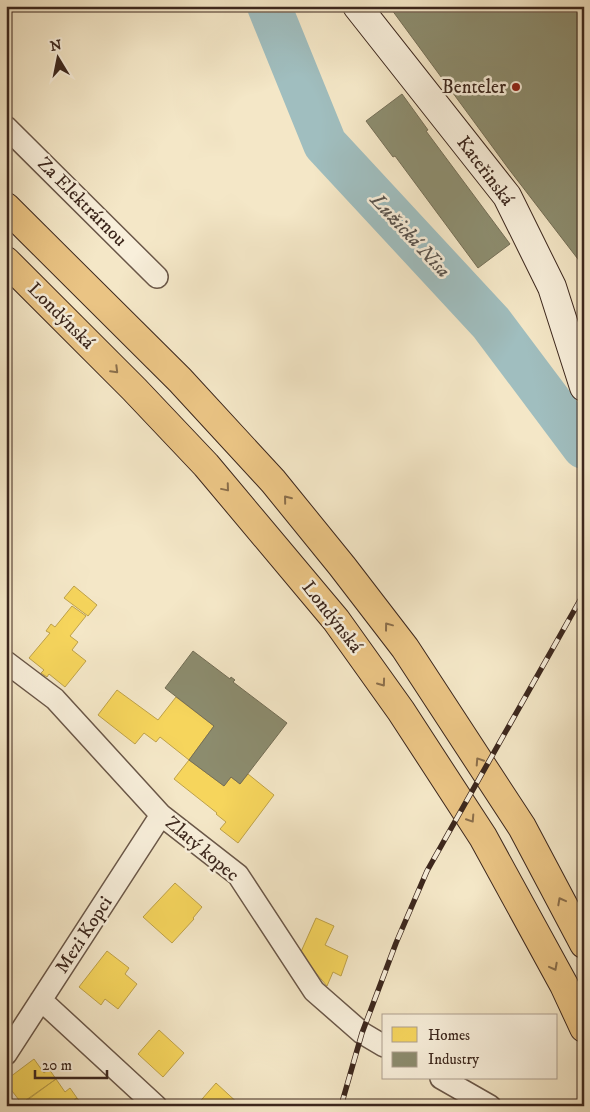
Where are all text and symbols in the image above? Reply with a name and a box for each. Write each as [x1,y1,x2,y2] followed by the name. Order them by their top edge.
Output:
[32,32,82,82] north arrow
[49,36,64,56] text: N
[442,76,506,99] place label: Benteler
[510,81,522,93] marker: Benteler
[451,132,519,210] street label: Kateřinská
[32,152,132,252] street label: Za Elektrárnou
[364,188,455,283] water label: Lužická Nisa
[23,278,99,354] street label: Londýnská
[109,364,118,373] one-way arrow
[220,483,229,492] one-way arrow
[285,496,293,505] one-way arrow
[297,576,367,658] street label: Londýnská
[386,623,394,632] one-way arrow
[376,677,385,687] one-way arrow
[475,758,485,767] one-way arrow
[160,812,244,886] street label: Zlatý kopec
[465,813,475,822] one-way arrow
[51,892,117,978] street label: Mezi Kopci
[557,897,567,906] one-way arrow
[548,962,558,971] one-way arrow
[382,1014,558,1080] legend
[428,1026,470,1045] text: Homes
[35,1047,108,1079] scale bar
[428,1050,480,1069] text: Industry
[42,1056,72,1075] text: 20 m

